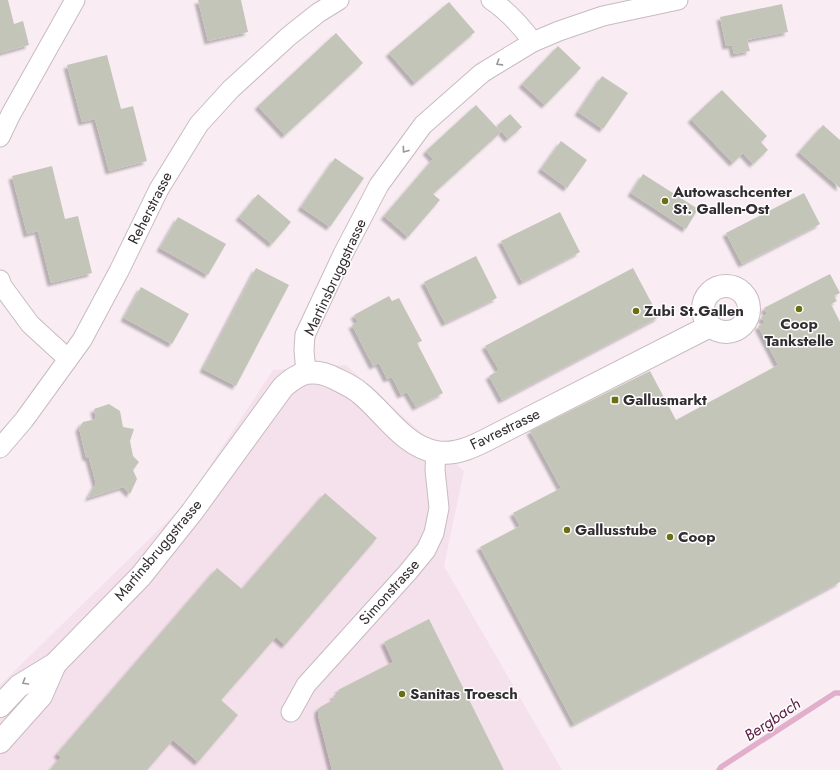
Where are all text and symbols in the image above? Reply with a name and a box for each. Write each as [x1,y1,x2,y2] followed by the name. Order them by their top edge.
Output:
[496,58,503,65] one-way arrow
[403,146,410,153] one-way arrow
[122,168,178,248] street label: Reherstrasse
[672,181,793,220] place label: Autowaschcenter St. Gallen-Ost
[660,196,670,206] marker: Autowaschcenter St. Gallen-Ost
[298,215,372,339] street label: Martinsbruggstrasse
[644,300,744,322] place label: Zubi St.Gallen
[794,304,804,314] marker: Coop Tankstelle
[631,306,641,316] marker: Zubi St.Gallen
[764,313,834,352] place label: Coop Tankstelle
[623,389,707,411] place label: Gallusmarkt
[610,395,620,405] marker: Gallusmarkt
[466,403,544,455] street label: Favrestrasse
[109,494,207,605] street label: Martinsbruggstrasse
[575,519,657,541] place label: Gallusstube
[562,525,572,535] marker: Gallusstube
[678,526,715,548] place label: Coop
[665,532,675,542] marker: Coop
[353,554,425,630] street label: Simonstrasse
[22,678,29,685] one-way arrow
[410,683,518,705] place label: Sanitas Troesch
[397,689,407,699] marker: Sanitas Troesch
[739,692,805,747] water label: Bergbach

